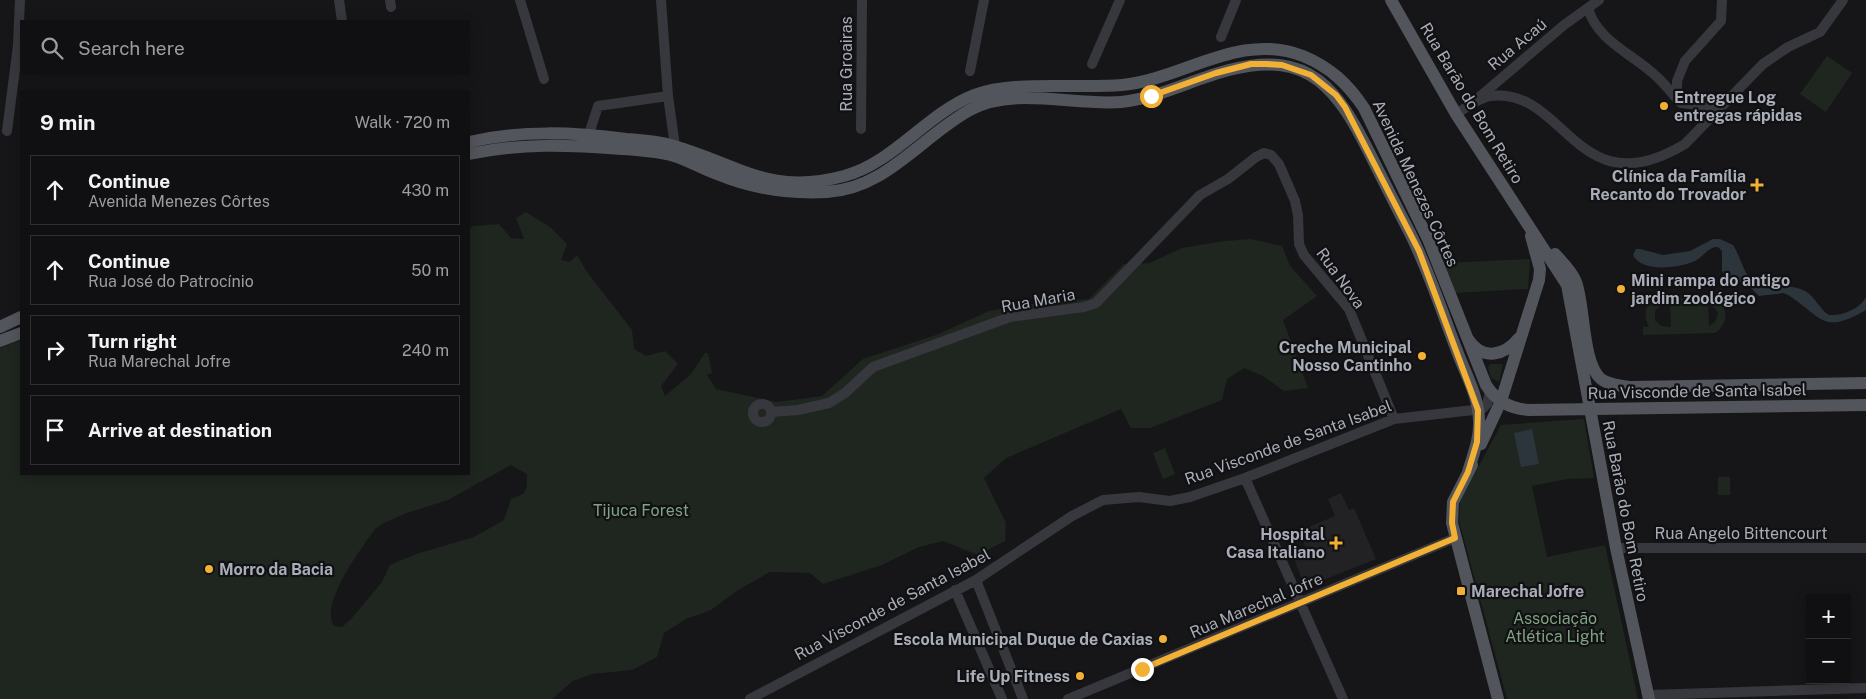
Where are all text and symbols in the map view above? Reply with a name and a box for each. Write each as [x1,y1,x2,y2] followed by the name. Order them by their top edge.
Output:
[1484,14,1550,74] street label: Rua Acaú
[837,16,856,112] street label: Rua Groairas
[1416,19,1527,187] street label: Rua Barão do Bom Retiro
[20,20,470,75] search box
[38,34,66,62] icon: search
[78,37,185,59] text: Search here
[1140,85,1163,108] route start
[1674,88,1802,125] place label: Entregue Log entregas rápidas
[1369,97,1463,270] street label: Avenida Menezes Côrtes
[1658,100,1670,112] marker: Entregue Log entregas rápidas
[40,110,96,135] text: 9 min
[355,113,450,132] text: Walk · 720 m
[1590,167,1746,204] place label: Clínica da Família Recanto do Trovador
[88,170,170,192] text: Continue
[41,176,69,204] icon: ahead
[1750,178,1764,192] marker: Clínica da Família Recanto do Trovador
[401,181,449,200] text: 430 m
[88,192,270,211] text: Avenida Menezes Côrtes
[1312,244,1369,312] street label: Rua Nova
[88,250,170,272] text: Continue
[41,256,69,284] icon: ahead
[411,261,449,280] text: 50 m
[1630,271,1790,308] place label: Mini rampa do antigo jardim zoológico
[88,272,254,291] text: Rua José do Patrocínio
[1615,283,1627,295] marker: Mini rampa do antigo jardim zoológico
[1000,285,1077,316] street label: Rua Maria
[88,330,177,352] text: Turn right
[41,336,69,364] icon: right
[1279,338,1412,375] place label: Creche Municipal Nosso Cantinho
[402,341,449,360] text: 240 m
[1416,350,1428,362] marker: Creche Municipal Nosso Cantinho
[88,352,231,371] text: Rua Marechal Jofre
[1587,380,1807,403] street label: Rua Visconde de Santa Isabel
[1182,396,1394,489] street label: Rua Visconde de Santa Isabel
[41,416,69,444] icon: arrive
[88,419,272,441] text: Arrive at destination
[1599,419,1652,603] street label: Rua Barão do Bom Retiro
[593,501,689,520] park label: Tijuca Forest
[1654,524,1828,543] street label: Rua Angelo Bittencourt
[1226,525,1325,562] place label: Hospital Casa Italiano
[1329,536,1343,550] marker: Hospital Casa Italiano
[791,545,993,664] street label: Rua Visconde de Santa Isabel
[219,560,333,579] place label: Morro da Bacia
[203,563,215,575] marker: Morro da Bacia
[1187,569,1326,642] street label: Rua Marechal Jofre
[1471,582,1584,601] place label: Marechal Jofre
[1455,585,1467,597] marker: Marechal Jofre
[1806,594,1851,684] map controls
[1806,594,1851,639] button: +
[1505,609,1605,646] park label: Associação Atlética Light
[893,630,1153,649] place label: Escola Municipal Duque de Caxias
[1157,633,1169,645] marker: Escola Municipal Duque de Caxias
[1806,639,1851,684] button: −
[1131,658,1154,681] route end
[956,667,1070,686] place label: Life Up Fitness
[1074,670,1086,682] marker: Life Up Fitness

